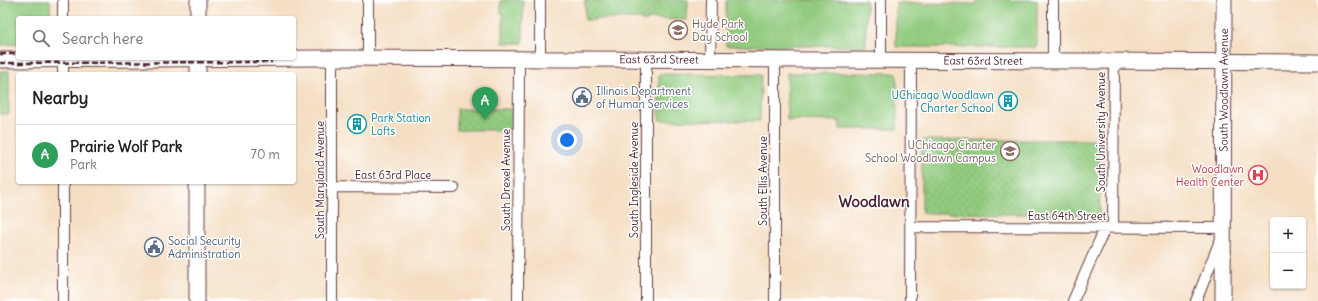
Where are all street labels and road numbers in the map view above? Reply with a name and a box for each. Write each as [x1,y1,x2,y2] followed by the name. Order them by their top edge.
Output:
[1216,28,1231,152] street label: South Woodlawn Avenue
[619,52,699,67] street label: East 63rd Street
[943,53,1023,68] street label: East 63rd Street
[1094,72,1108,192] street label: South University Avenue
[313,121,327,239] street label: South Maryland Avenue
[627,122,641,238] street label: South Ingleside Avenue
[499,129,513,231] street label: South Drexel Avenue
[756,136,770,226] street label: South Ellis Avenue
[355,168,431,182] street label: East 63rd Place
[1028,209,1107,223] street label: East 64th Street

